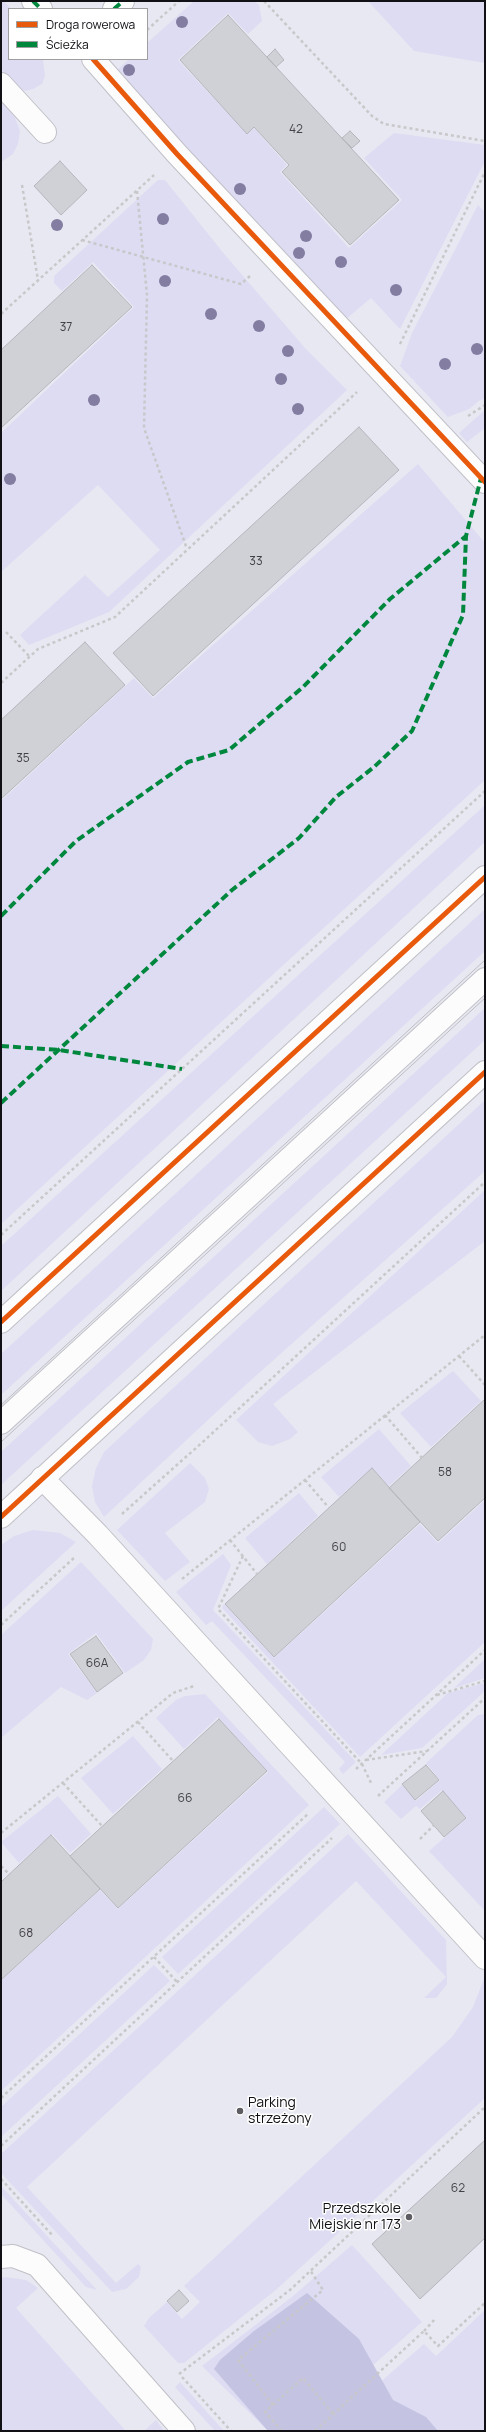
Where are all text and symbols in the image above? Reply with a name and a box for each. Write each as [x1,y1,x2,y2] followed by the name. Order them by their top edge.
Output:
[8,8,148,60] legend
[46,16,135,33] text: Droga rowerowa
[46,36,89,53] text: Ścieżka
[289,123,303,137] house number: 42
[60,321,72,335] house number: 37
[249,555,263,569] house number: 33
[16,752,30,766] house number: 35
[438,1466,452,1480] house number: 58
[332,1541,346,1555] house number: 60
[86,1657,108,1671] house number: 66A
[178,1792,192,1806] house number: 66
[19,1927,33,1941] house number: 68
[248,2095,312,2128] place label: Parking strzeżony
[235,2106,245,2116] marker: Parking strzeżony
[451,2182,465,2196] house number: 62
[309,2201,401,2234] place label: Przedszkole Miejskie nr 173
[404,2212,414,2222] marker: Przedszkole Miejskie nr 173

